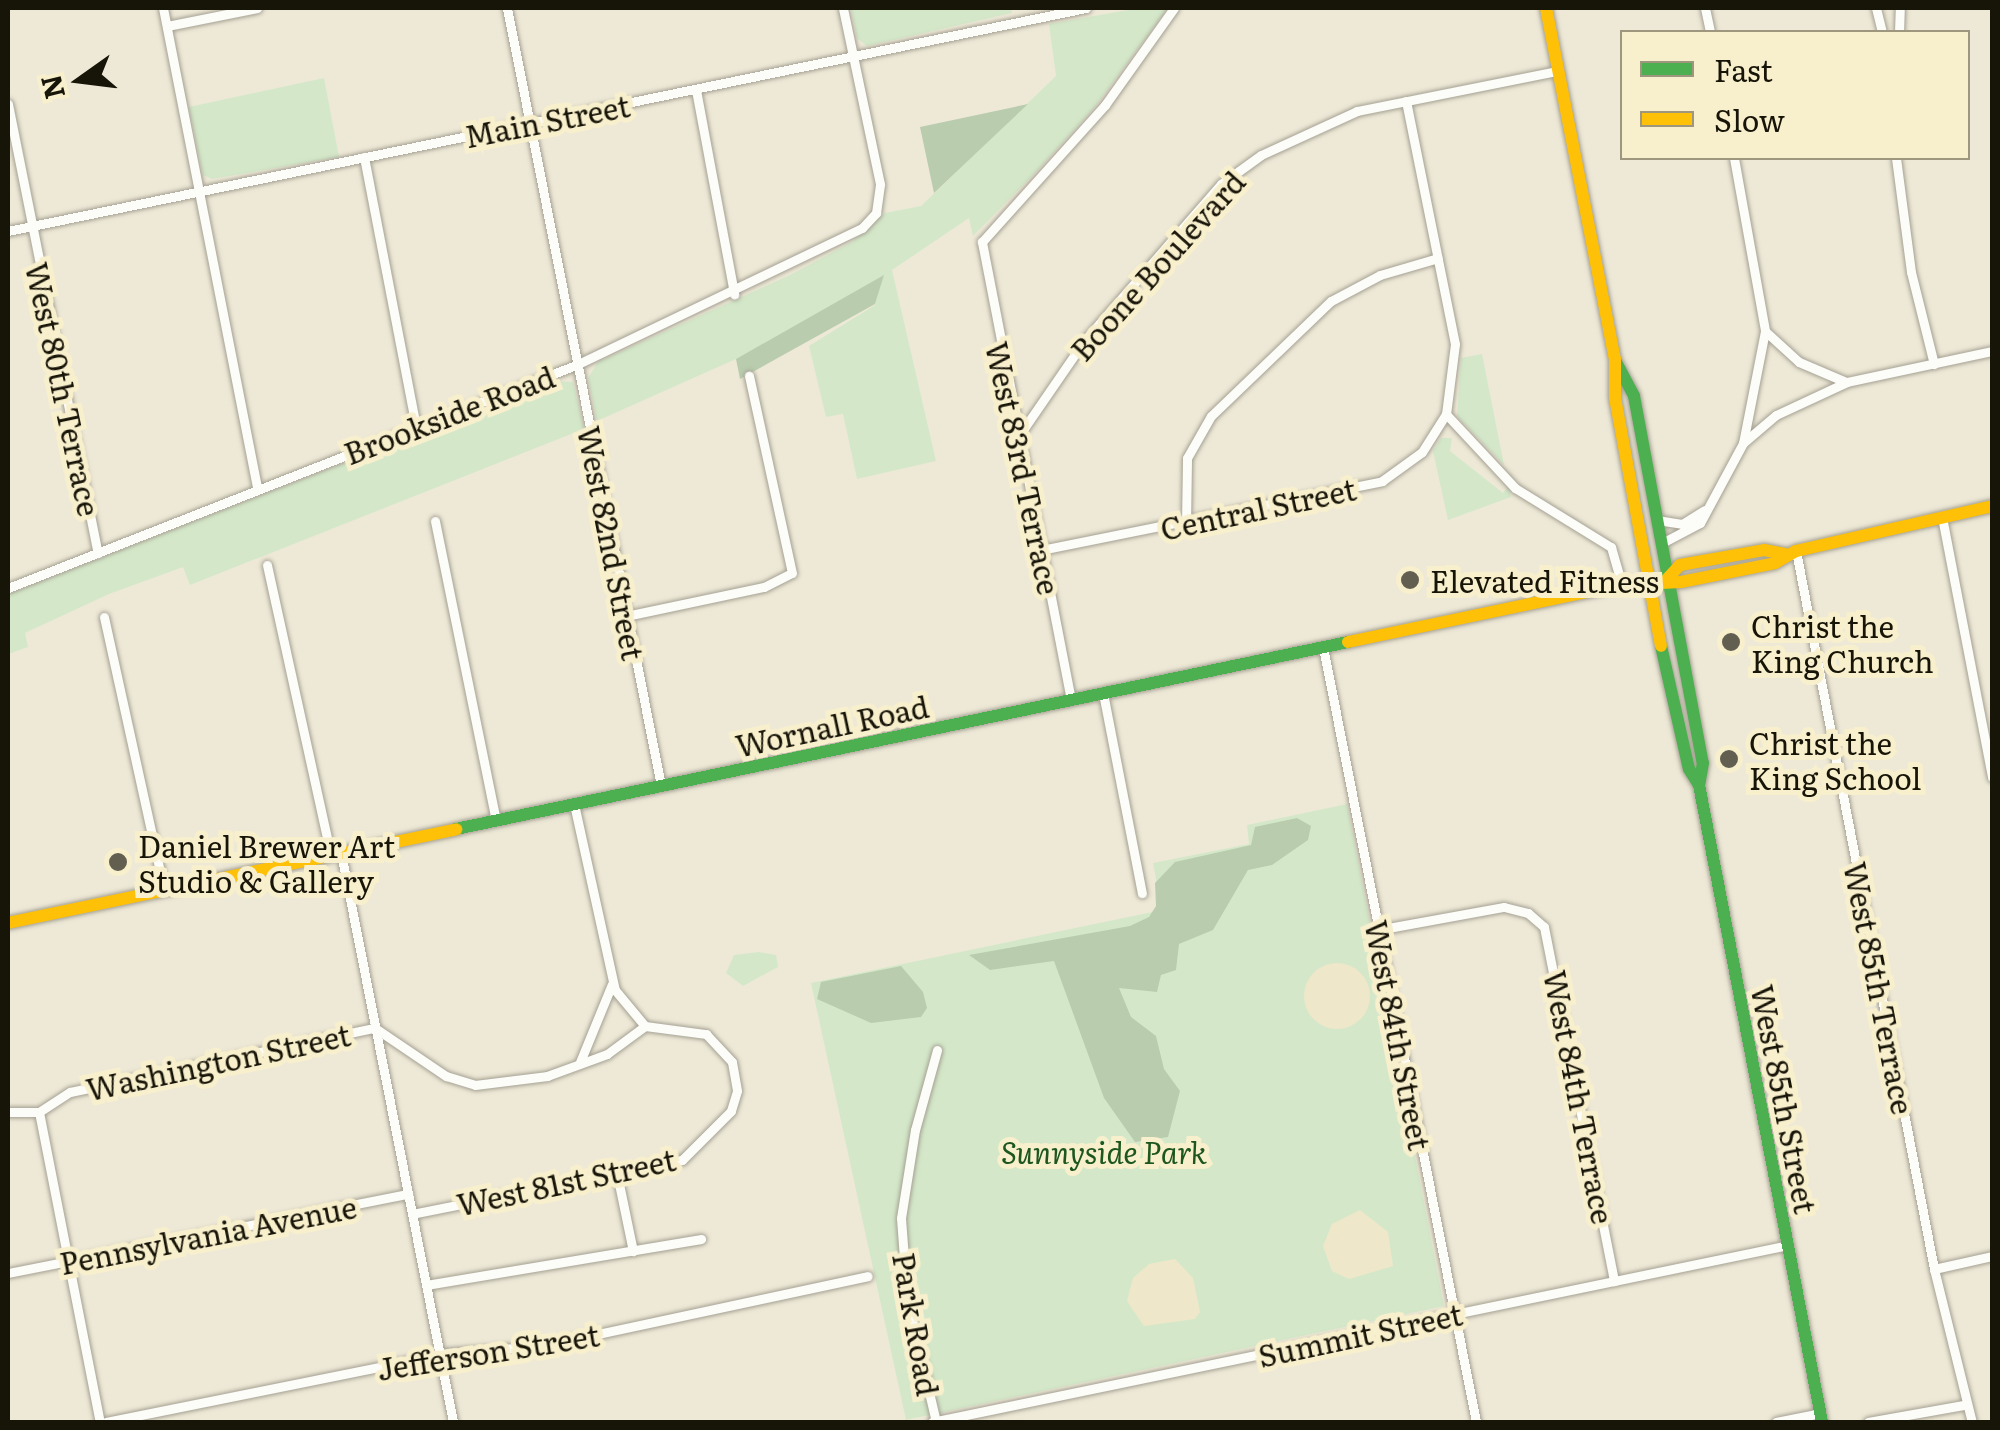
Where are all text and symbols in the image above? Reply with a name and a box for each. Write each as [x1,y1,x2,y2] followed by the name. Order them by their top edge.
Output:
[30,30,130,130] north arrow
[1620,30,1970,160] legend
[1714,47,1773,91] text: Fast
[28,71,74,104] text: N
[461,86,633,154] street label: Main Street
[1714,97,1785,141] text: Slow
[1063,163,1251,367] street label: Boone Boulevard
[20,259,108,519] street label: West 80th Terrace
[980,338,1068,598] street label: West 83rd Terrace
[339,357,559,471] street label: Brookside Road
[572,423,652,663] street label: West 82nd Street
[1157,470,1359,546] street label: Central Street
[1430,562,1659,598] place label: Elevated Fitness
[1399,569,1421,591] marker: Elevated Fitness
[1751,607,1934,678] place label: Christ the King Church
[1720,631,1742,653] marker: Christ the King Church
[732,687,932,763] street label: Wornall Road
[1749,724,1921,794] place label: Christ the King School
[1718,748,1740,770] marker: Christ the King School
[138,827,395,898] place label: Daniel Brewer Art Studio & Gallery
[107,851,129,873] marker: Daniel Brewer Art Studio & Gallery
[1838,859,1922,1117] street label: West 85th Terrace
[1359,917,1439,1153] street label: West 84th Street
[1538,967,1622,1227] street label: West 84th Terrace
[1745,982,1825,1216] street label: West 85th Street
[83,1015,353,1107] street label: Washington Street
[1001,1133,1207,1169] park label: Sunnyside Park
[453,1140,679,1222] street label: West 81st Street
[56,1188,360,1280] street label: Pennsylvania Avenue
[887,1250,947,1398] street label: Park Road
[1255,1295,1465,1373] street label: Summit Street
[374,1316,602,1386] street label: Jefferson Street

